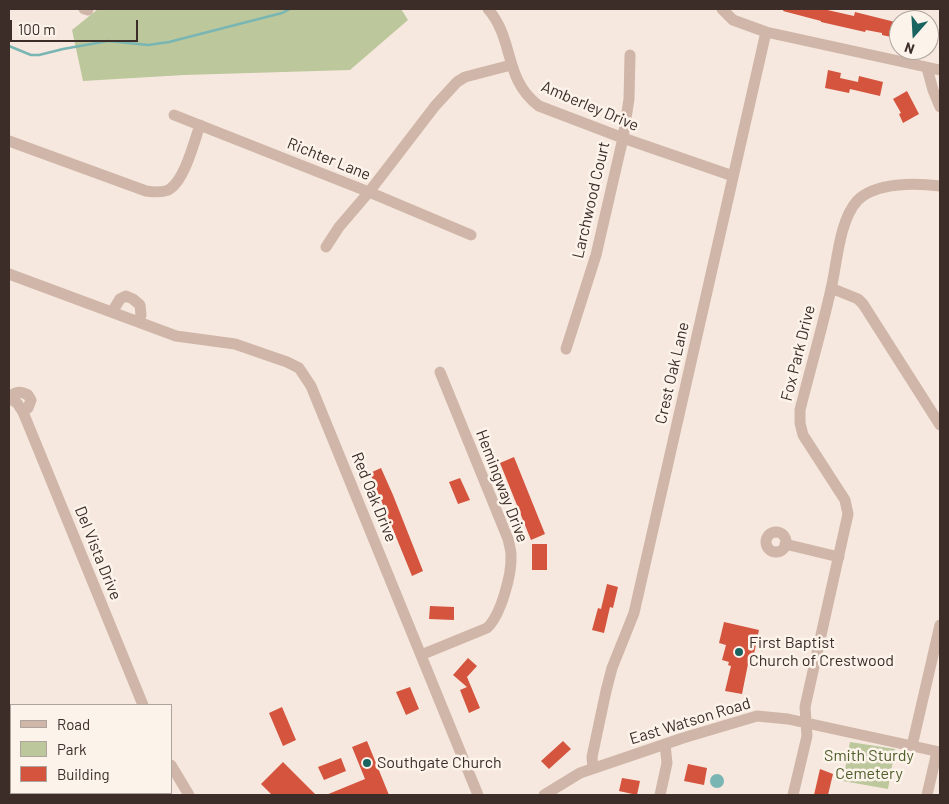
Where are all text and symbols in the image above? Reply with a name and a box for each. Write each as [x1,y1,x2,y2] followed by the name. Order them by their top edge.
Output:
[12,10,140,42] scale bar
[889,10,939,60] north arrow
[18,20,56,38] text: 100 m
[902,39,916,58] text: N
[538,77,642,135] street label: Amberley Drive
[284,134,374,184] street label: Richter Lane
[568,140,614,260] street label: Larchwood Court
[777,303,819,403] street label: Fox Park Drive
[651,320,693,426] street label: Crest Oak Lane
[472,427,532,545] street label: Hemingway Drive
[347,449,401,545] street label: Red Oak Drive
[70,503,126,603] street label: Del Vista Drive
[749,633,894,671] place label: First Baptist Church of Crestwood
[733,646,745,658] marker: First Baptist Church of Crestwood
[627,693,753,749] street label: East Watson Road
[10,704,172,794] legend
[57,715,90,733] text: Road
[57,740,86,758] text: Park
[824,746,914,784] park label: Smith Sturdy Cemetery
[377,753,502,773] place label: Southgate Church
[361,757,373,769] marker: Southgate Church
[57,765,110,783] text: Building

